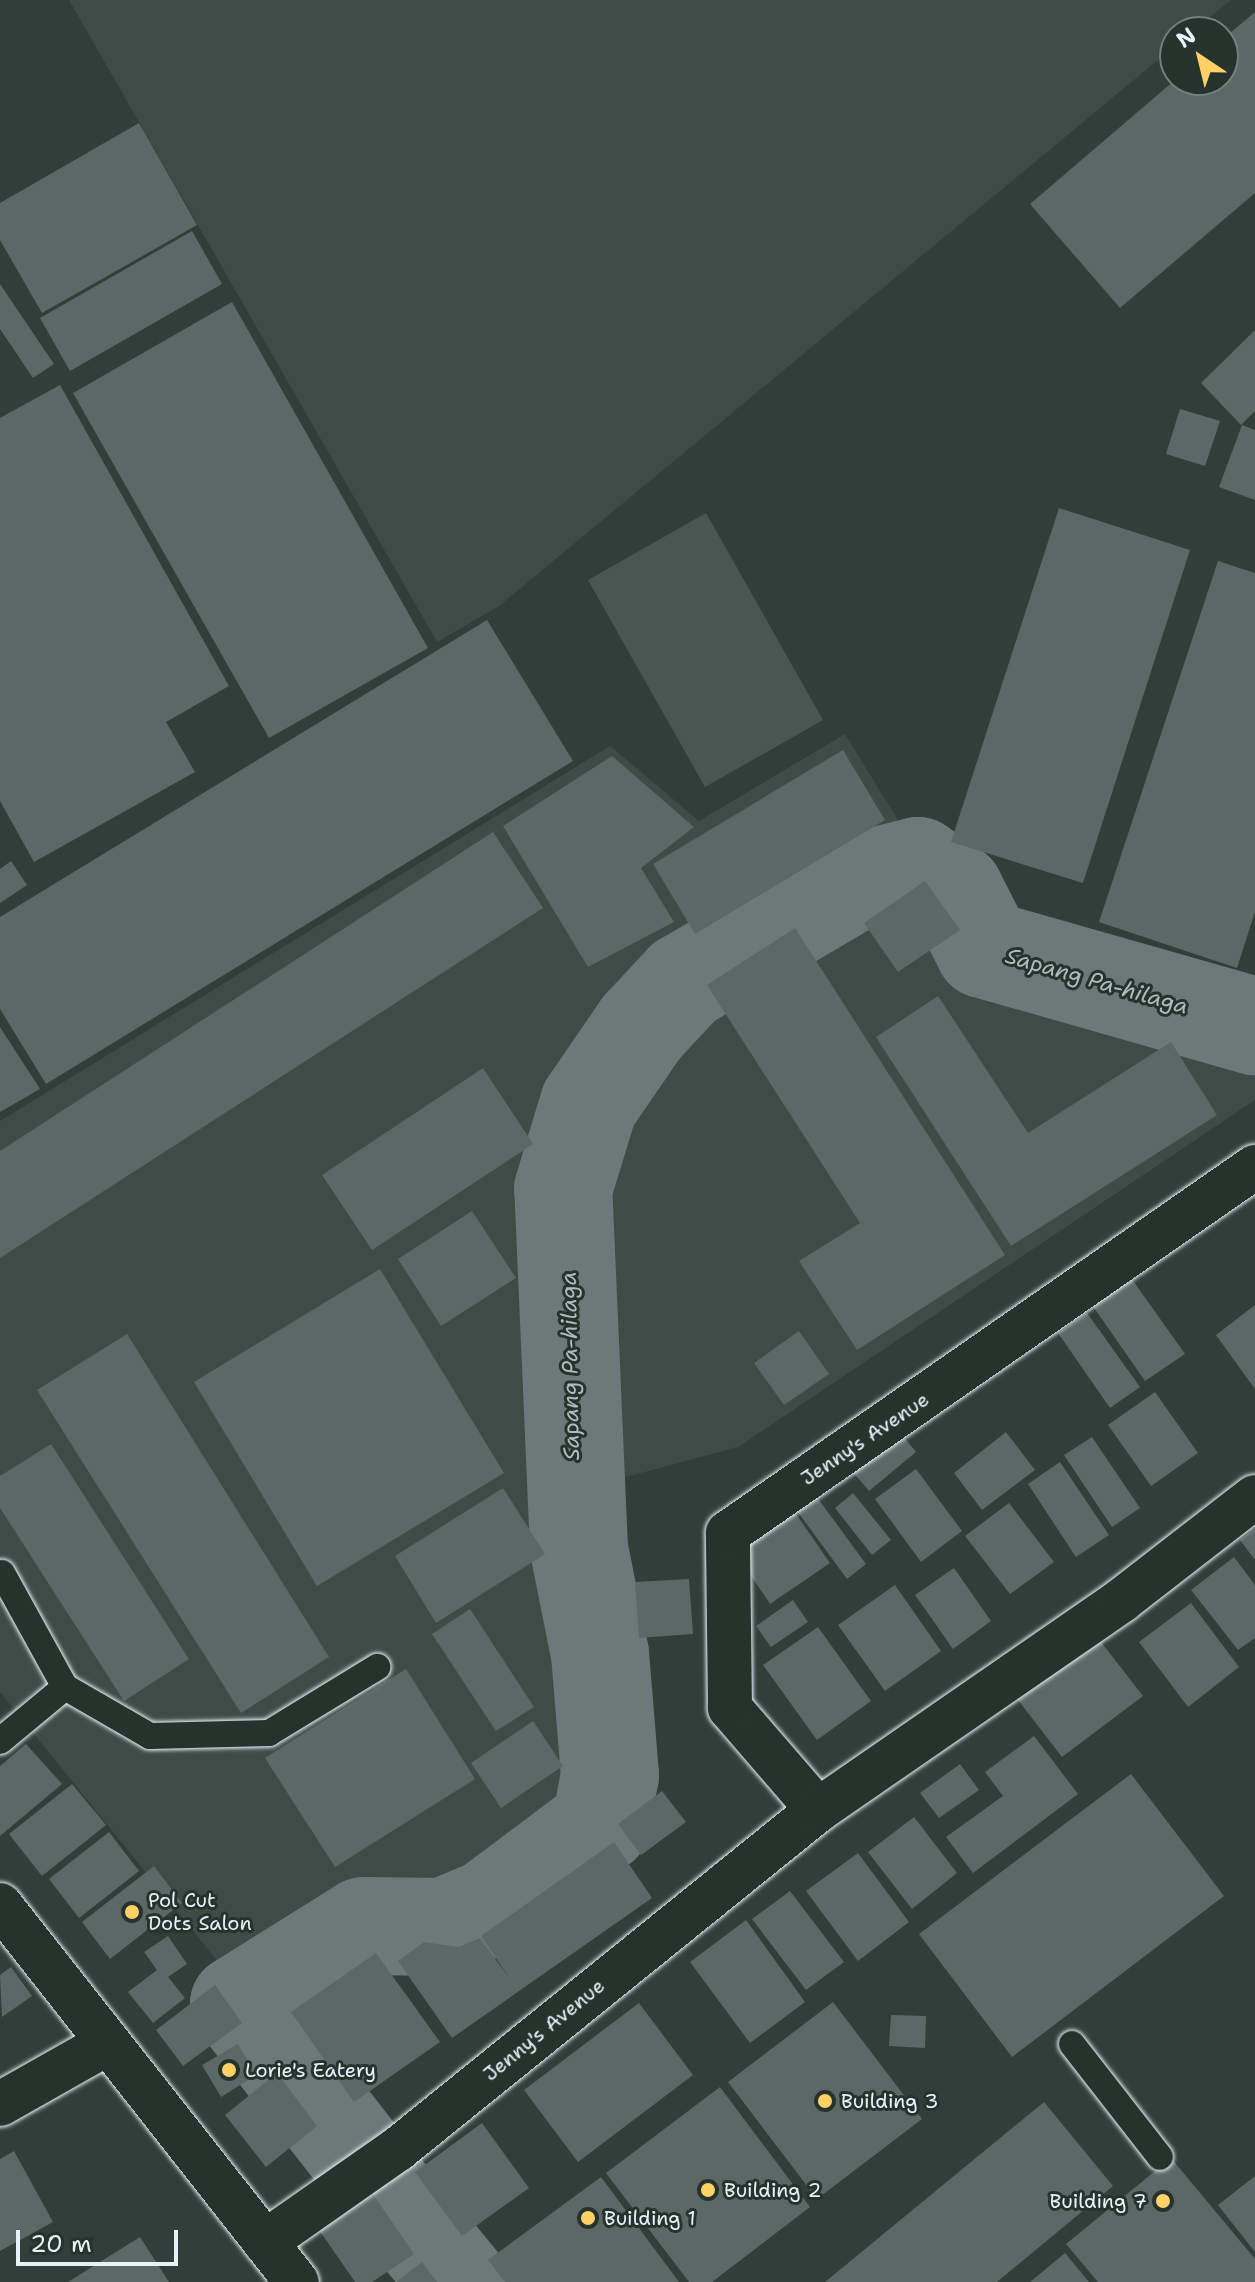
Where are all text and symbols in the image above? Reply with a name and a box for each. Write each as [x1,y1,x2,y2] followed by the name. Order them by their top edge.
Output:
[1159,16,1239,96] north arrow
[1171,21,1202,54] text: N
[1003,942,1191,1020] water label: Sapang Pa-hilaga
[555,1272,585,1460] water label: Sapang Pa-hilaga
[797,1387,933,1491] street label: Jenny's Avenue
[148,1888,252,1935] place label: Pol Cut Dots Salon
[123,1903,141,1921] marker: Pol Cut Dots Salon
[479,1974,609,2086] street label: Jenny's Avenue
[245,2058,376,2082] place label: Lorie's Eatery
[220,2061,238,2079] marker: Lorie's Eatery
[841,2089,938,2113] place label: Building 3
[816,2092,834,2110] marker: Building 3
[724,2178,821,2202] place label: Building 2
[699,2181,717,2199] marker: Building 2
[1050,2189,1147,2213] place label: Building 7
[1154,2192,1172,2210] marker: Building 7
[604,2206,696,2230] place label: Building 1
[579,2209,597,2227] marker: Building 1
[20,2214,182,2264] scale bar
[30,2228,92,2260] text: 20 m

